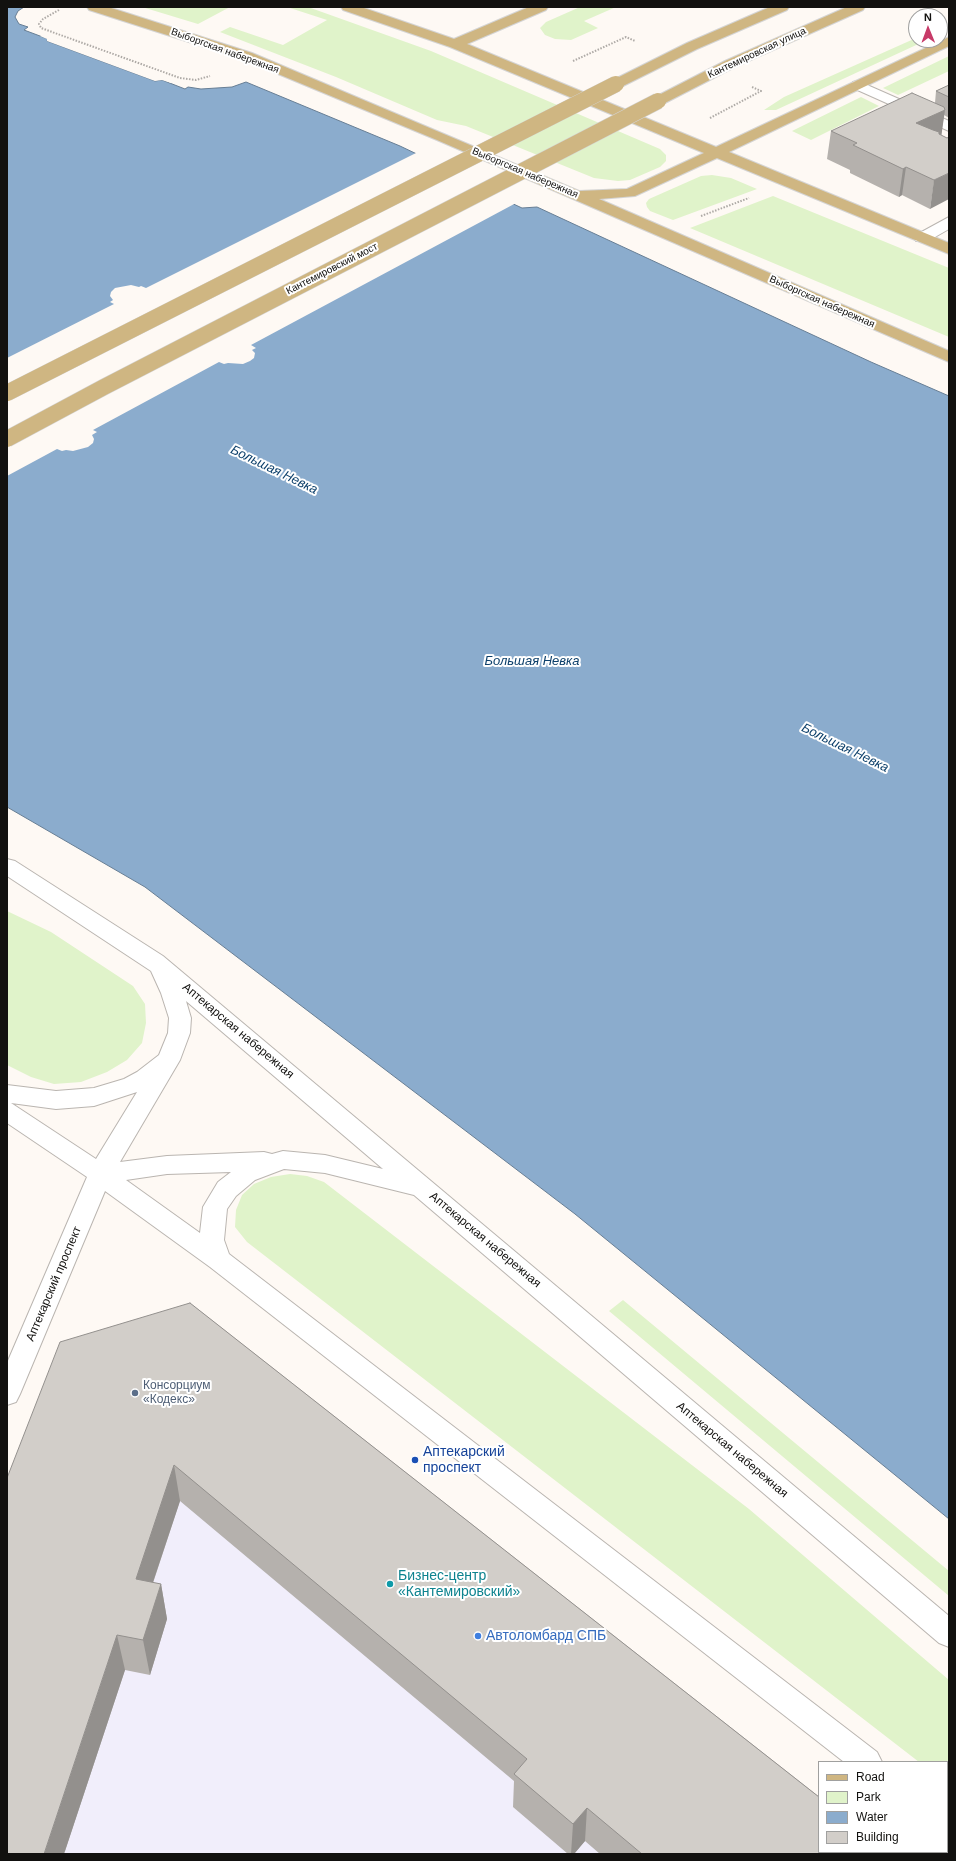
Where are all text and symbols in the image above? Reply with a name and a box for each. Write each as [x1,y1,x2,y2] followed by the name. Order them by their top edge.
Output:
[908,8,948,48] north arrow
[924,11,932,23] text: N
[706,25,808,81] street label: Кантемировская улица
[169,26,281,76] street label: Выборгская набережная
[470,145,580,201] street label: Выборгская набережная
[284,241,380,297] street label: Кантемировский мост
[768,273,876,331] street label: Выборгская набережная
[228,442,320,498] water label: Большая Невка
[485,653,579,669] water label: Большая Невка
[799,720,891,776] water label: Большая Невка
[179,980,297,1082] street label: Аптекарская набережная
[426,1189,544,1291] street label: Аптекарская набережная
[23,1224,85,1344] street label: Аптекарский проспект
[143,1379,210,1407] place label: Консорциум «Кодекс»
[130,1388,140,1398] marker: Консорциум «Кодекс»
[673,1399,791,1501] street label: Аптекарская набережная
[423,1444,505,1476] place label: Аптекарский проспект
[410,1455,420,1465] marker: Аптекарский проспект
[398,1568,520,1600] place label: Бизнес-центр «Кантемировский»
[385,1579,395,1589] marker: Бизнес-центр «Кантемировский»
[486,1628,606,1644] place label: Автоломбард СПБ
[473,1631,483,1641] marker: Автоломбард СПБ
[818,1761,948,1853] legend
[856,1770,885,1784] text: Road
[856,1790,881,1804] text: Park
[856,1810,888,1824] text: Water
[856,1830,899,1844] text: Building

